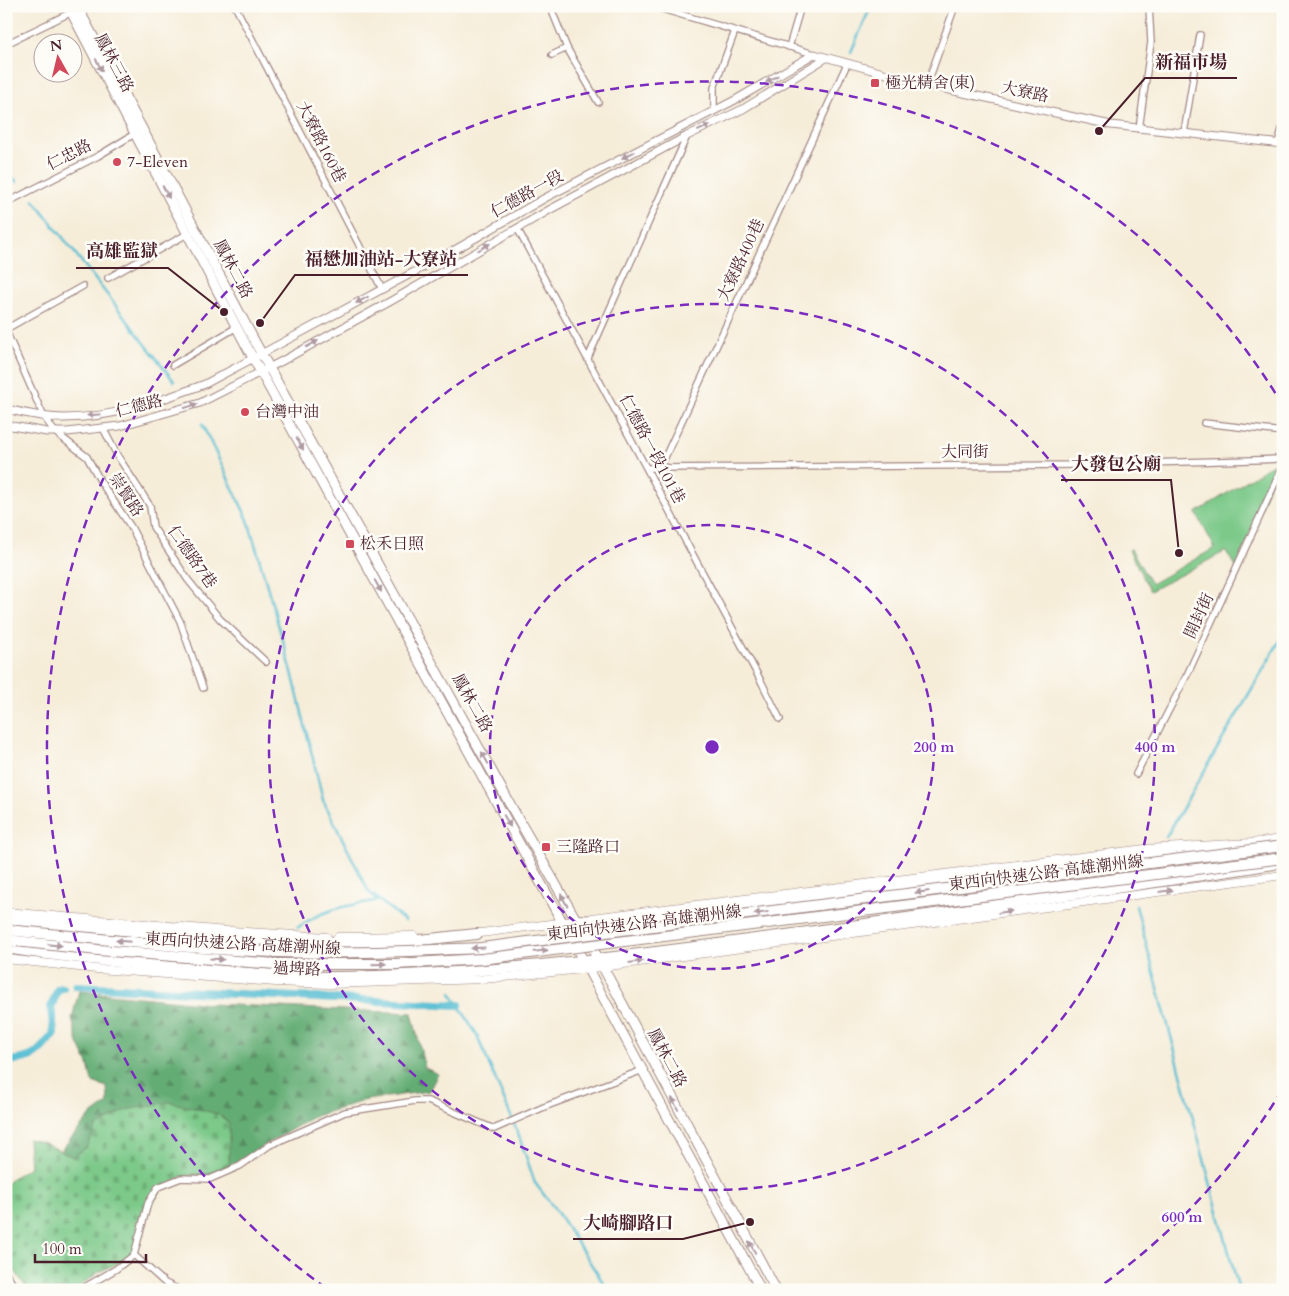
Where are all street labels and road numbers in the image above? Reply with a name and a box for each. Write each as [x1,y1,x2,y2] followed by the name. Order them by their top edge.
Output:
[89,30,139,96] street label: 鳳林三路
[999,76,1051,108] street label: 大寮路
[291,98,351,186] street label: 大寮路160巷
[43,134,95,176] street label: 仁忠路
[487,165,567,223] street label: 仁德路一段
[712,215,770,305] street label: 大寮路400巷
[208,236,258,302] street label: 鳳林二路
[113,390,165,422] street label: 仁德路
[614,391,690,507] street label: 仁德路一段101巷
[941,441,989,463] street label: 大同街
[104,469,148,521] street label: 崇賢路
[162,521,222,593] street label: 仁德路7巷
[1179,590,1219,642] street label: 開封街
[447,670,497,736] street label: 鳳林二路
[947,850,1145,896] street label: 東西向快速公路 高雄潮州線
[545,900,743,946] street label: 東西向快速公路 高雄潮州線
[144,928,342,960] street label: 東西向快速公路 高雄潮州線
[273,957,321,981] street label: 過埤路
[642,1025,692,1091] street label: 鳳林二路

